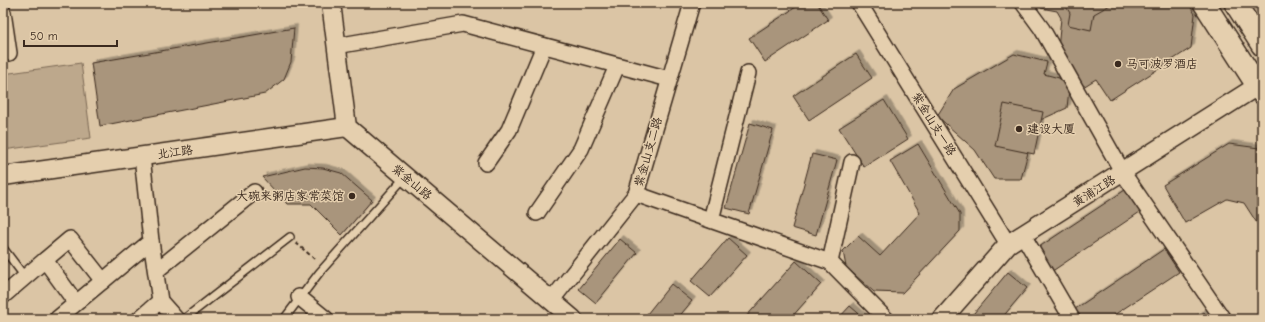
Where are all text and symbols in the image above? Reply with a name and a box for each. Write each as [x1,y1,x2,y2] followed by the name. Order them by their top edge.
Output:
[24,22,117,48] scale bar
[30,29,58,43] text: 50 m
[1126,57,1198,71] place label: 马可波罗酒店
[1113,59,1123,69] marker: 马可波罗酒店
[909,90,959,158] street label: 紫金山支一路
[631,115,665,189] street label: 紫金山支二路
[1027,122,1075,136] place label: 建设大厦
[1014,124,1024,134] marker: 建设大厦
[156,143,194,161] street label: 北江路
[389,161,435,203] street label: 紫金山路
[1070,172,1118,210] street label: 黄浦江路
[236,189,344,203] place label: 大碗来粥店家常菜馆
[347,191,357,201] marker: 大碗来粥店家常菜馆

